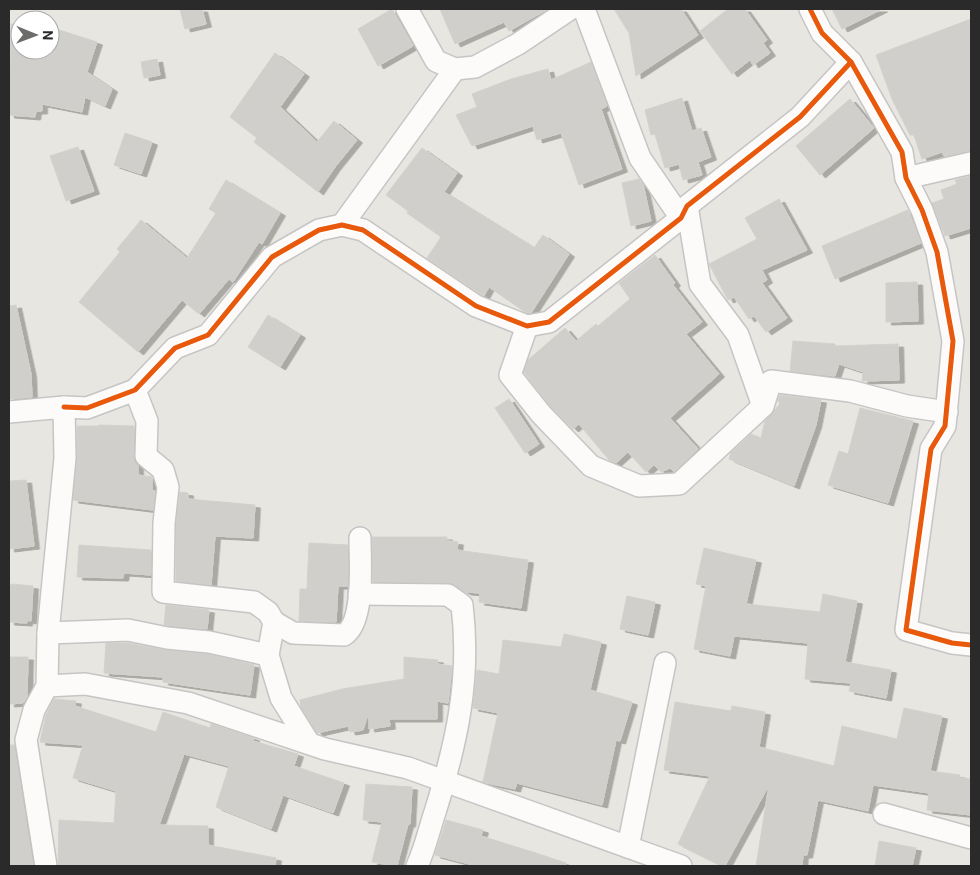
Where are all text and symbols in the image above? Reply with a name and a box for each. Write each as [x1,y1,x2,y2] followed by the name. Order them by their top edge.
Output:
[10,10,60,60] north arrow
[40,30,56,40] text: N

